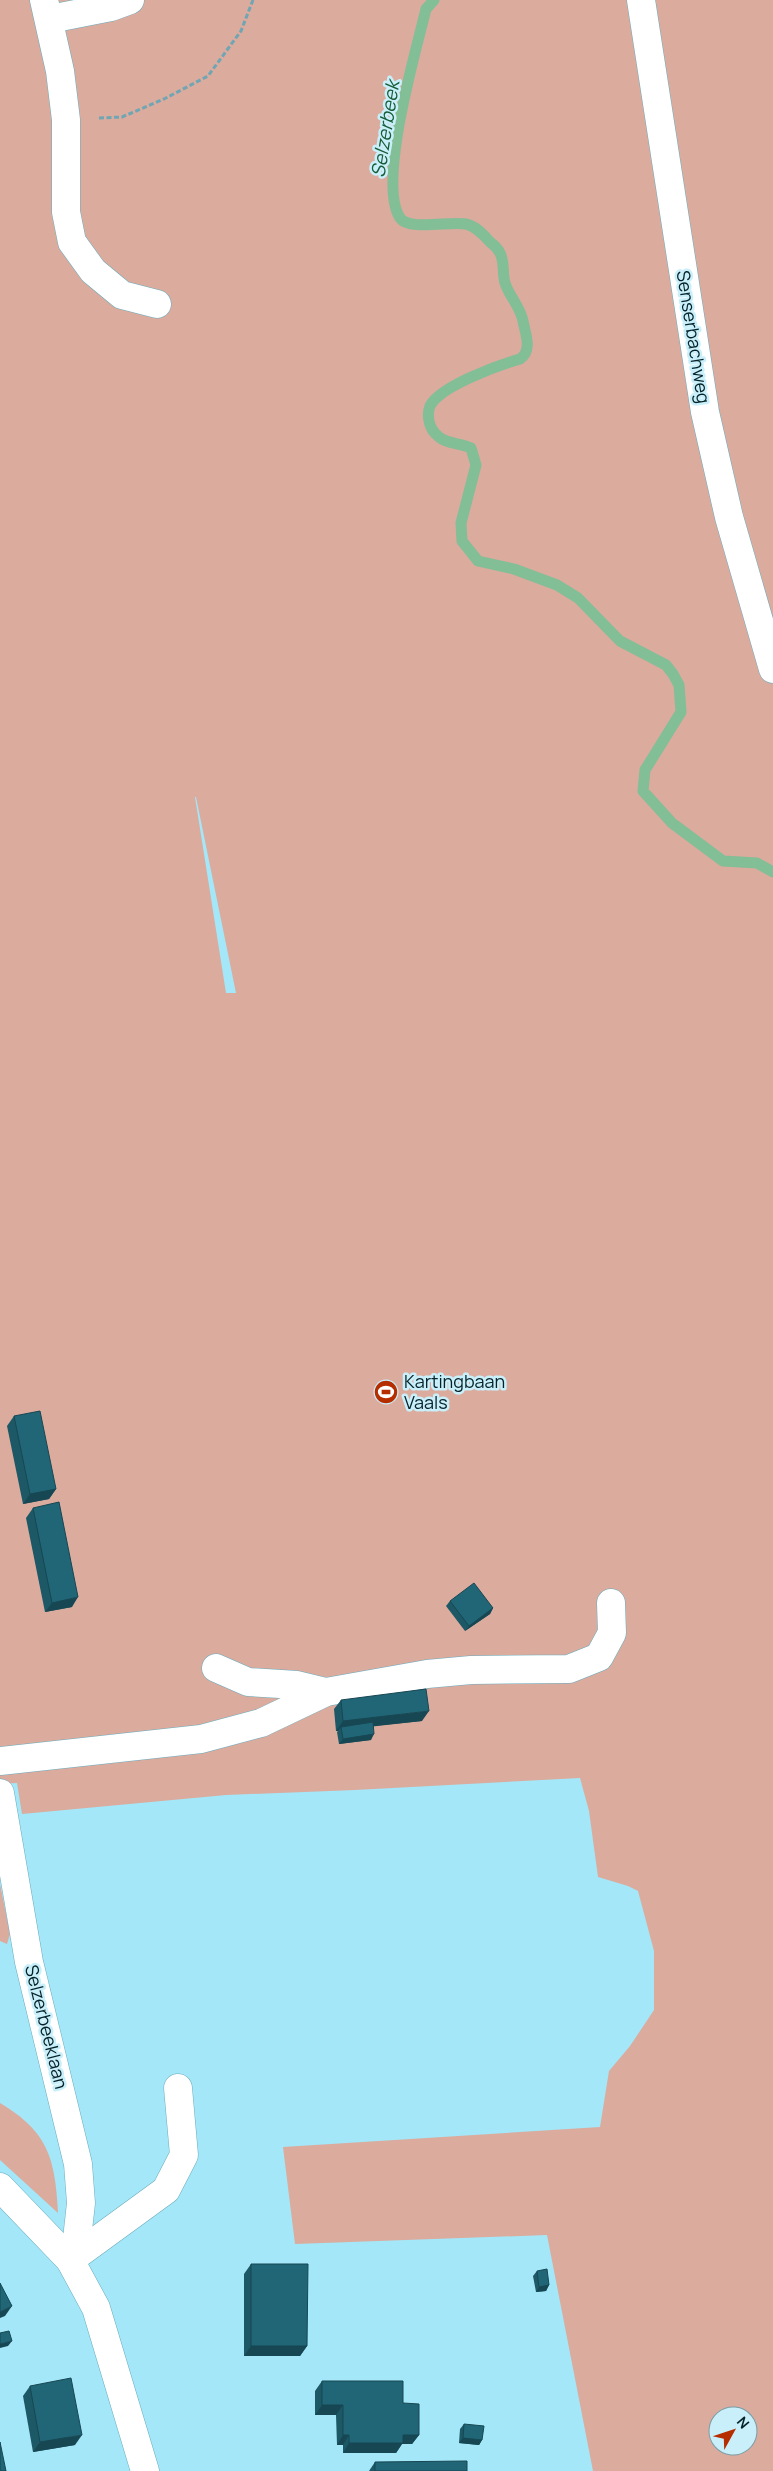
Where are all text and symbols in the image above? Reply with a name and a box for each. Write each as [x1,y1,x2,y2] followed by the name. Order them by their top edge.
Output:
[365,76,406,179] water label: Selzerbeek
[672,269,716,405] street label: Senserbachweg
[404,1369,505,1414] place label: Kartingbaan Vaals
[373,1379,399,1405] sports icon: Kartingbaan Vaals
[20,1962,74,2091] street label: Selzerbeeklaan
[708,2406,758,2456] north arrow
[733,2412,754,2432] text: N

